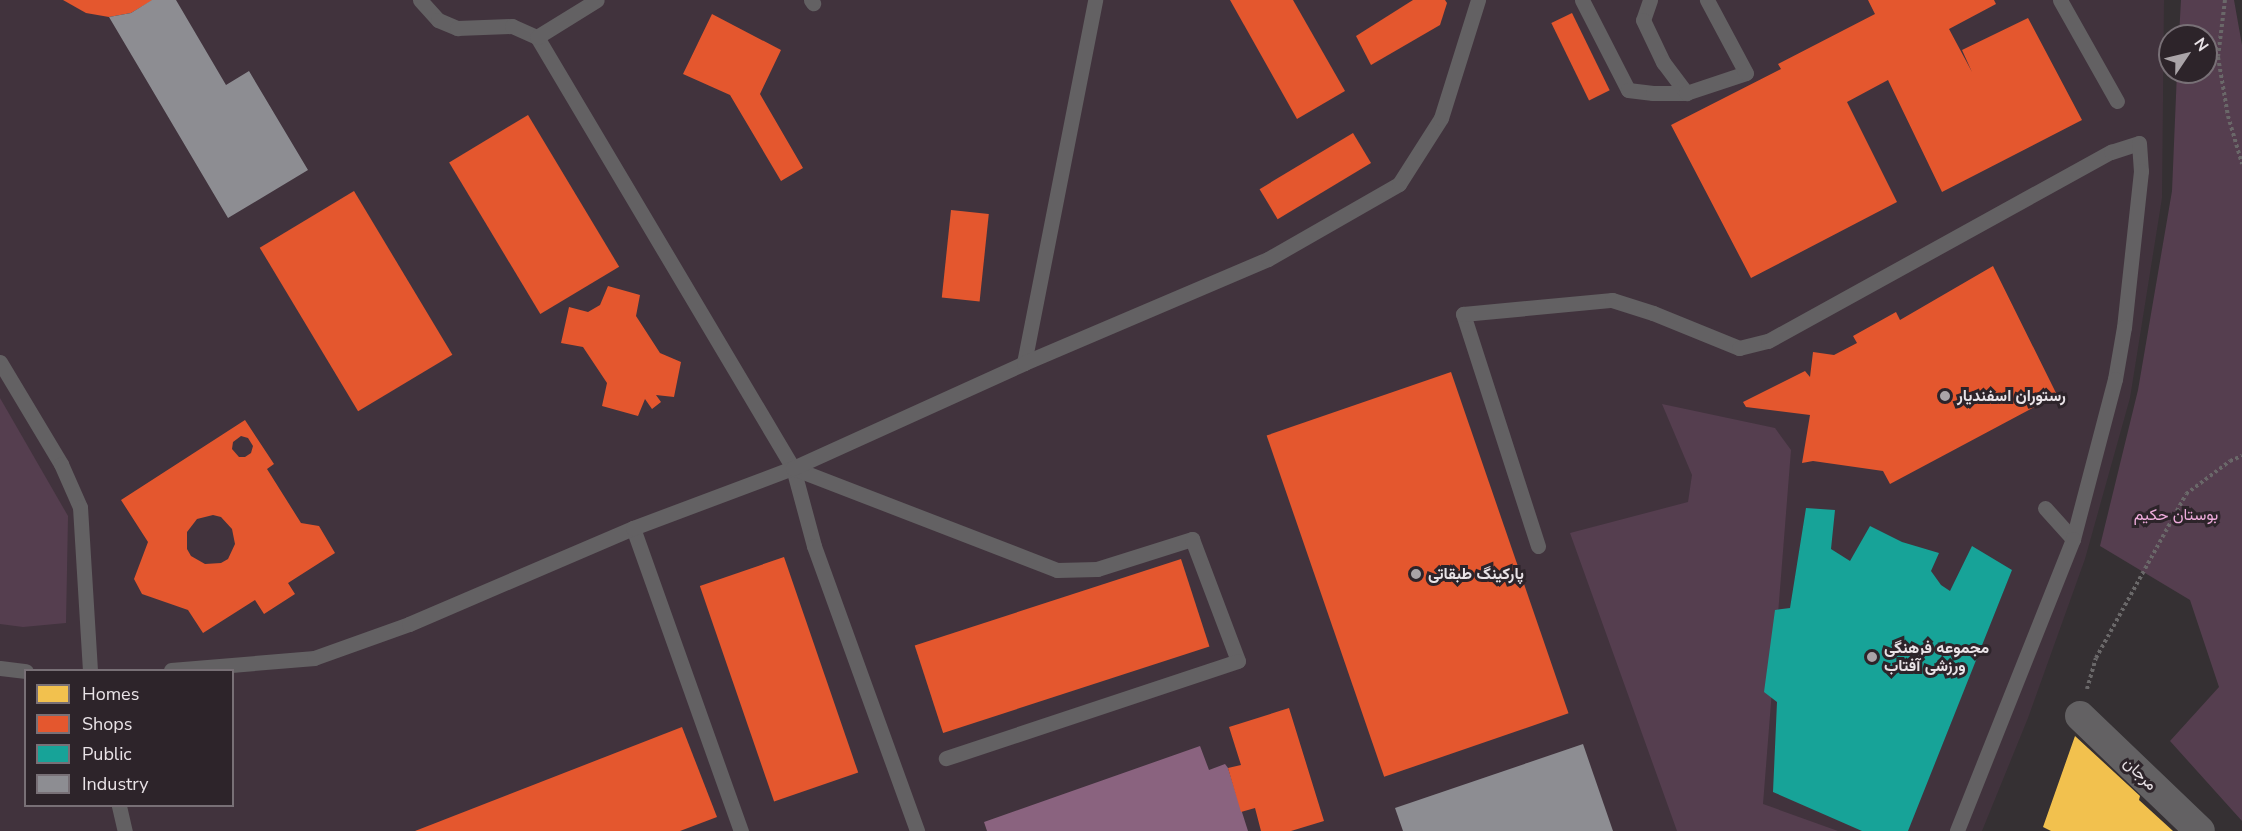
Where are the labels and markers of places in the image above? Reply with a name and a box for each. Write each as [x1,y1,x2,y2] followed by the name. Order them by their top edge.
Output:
[1957,386,2066,406] place label: رستوران اسفندیار
[1938,389,1952,403] marker: رستوران اسفندیار
[1428,564,1524,584] place label: پارکینگ طبقاتی
[1409,567,1423,581] marker: پارکینگ طبقاتی
[1884,638,1989,676] place label: مجموعه فرهنگی ورزشی آفتاب
[1865,650,1879,664] marker: مجموعه فرهنگی ورزشی آفتاب

